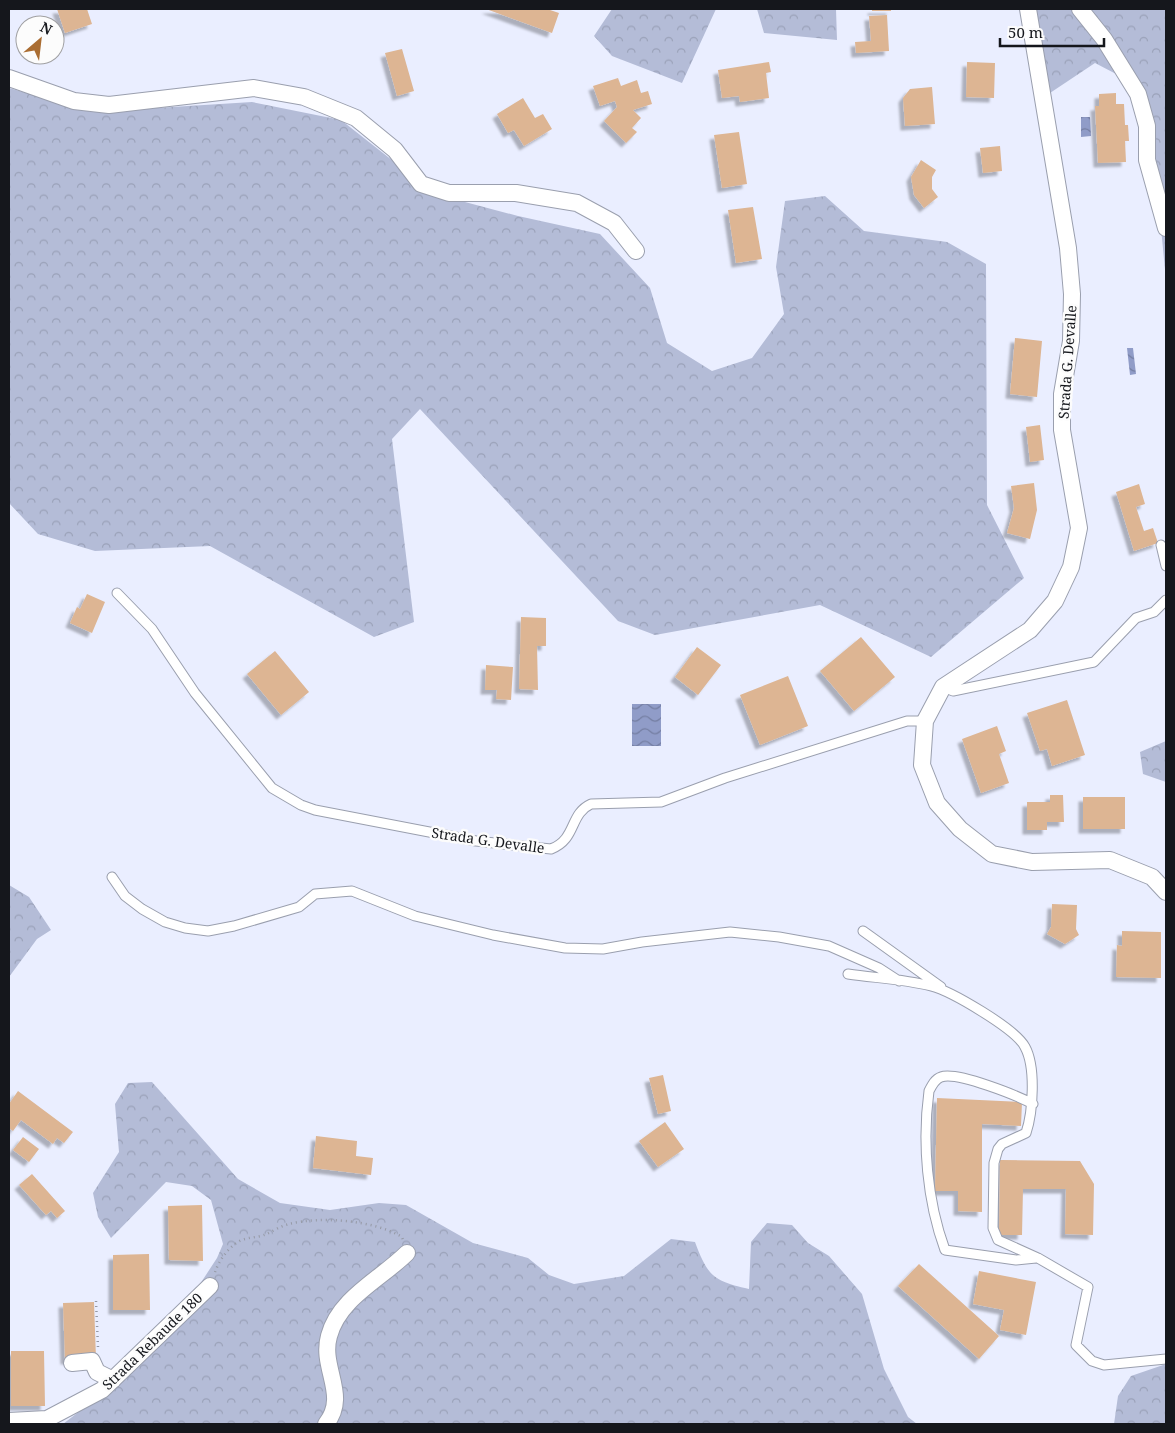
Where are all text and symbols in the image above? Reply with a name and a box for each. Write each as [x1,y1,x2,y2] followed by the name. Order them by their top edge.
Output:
[15,15,65,65] north arrow
[1000,15,1104,47] scale bar
[37,17,56,39] text: N
[1008,22,1043,42] text: 50 m
[1054,305,1080,419] street label: Strada G. Devalle
[430,823,546,857] street label: Strada G. Devalle
[98,1288,206,1394] street label: Strada Rebaude 180

